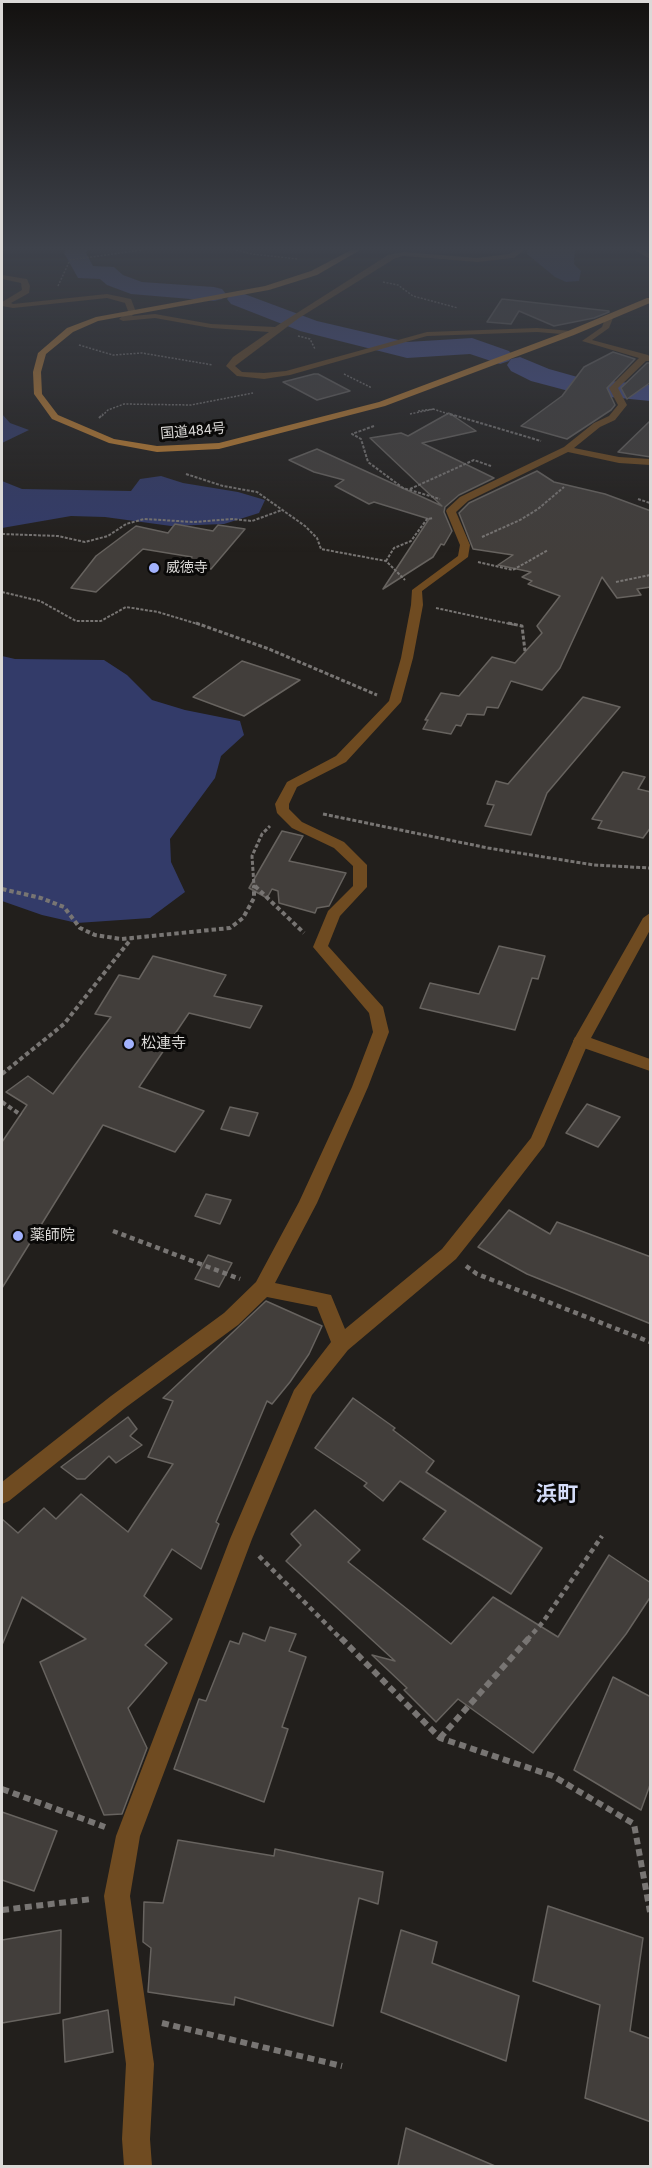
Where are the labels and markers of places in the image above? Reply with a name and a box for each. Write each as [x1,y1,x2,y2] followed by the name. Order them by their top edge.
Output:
[166,560,208,576] place label: 威徳寺
[147,561,161,575] marker: 威徳寺
[141,1035,186,1053] place label: 松連寺
[122,1037,136,1051] marker: 松連寺
[30,1227,75,1245] place label: 薬師院
[11,1229,25,1243] marker: 薬師院

